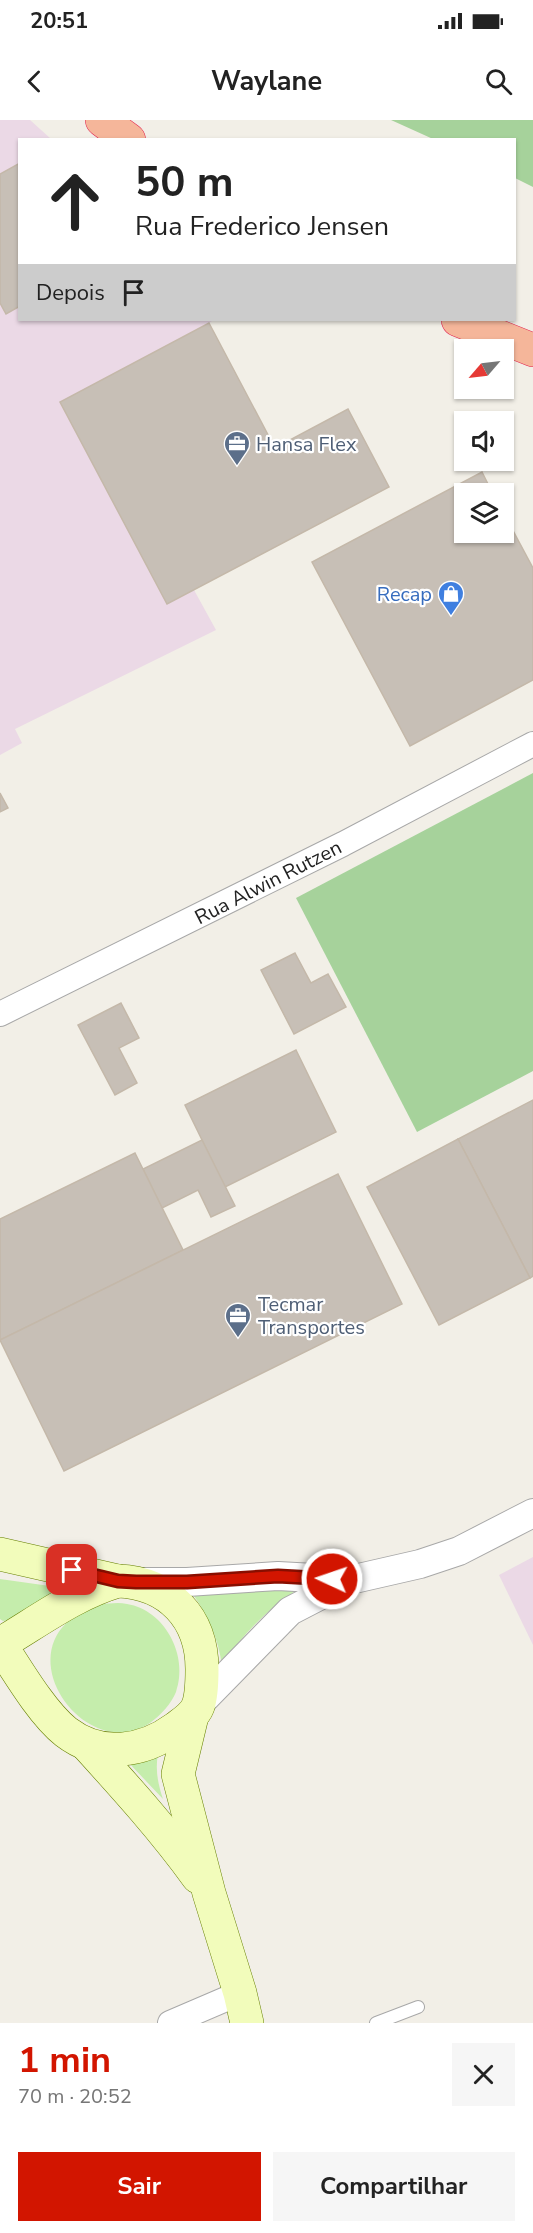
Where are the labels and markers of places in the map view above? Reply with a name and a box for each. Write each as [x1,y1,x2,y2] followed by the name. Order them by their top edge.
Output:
[222,429,252,467] office icon: Hansa Flex
[256,431,357,458] place label: Hansa Flex
[436,579,466,617] shop icon: Recap
[377,581,432,608] place label: Recap
[258,1291,365,1341] place label: Tecmar Transportes
[223,1301,253,1339] office icon: Tecmar Transportes
[46,1544,97,1595] pin

